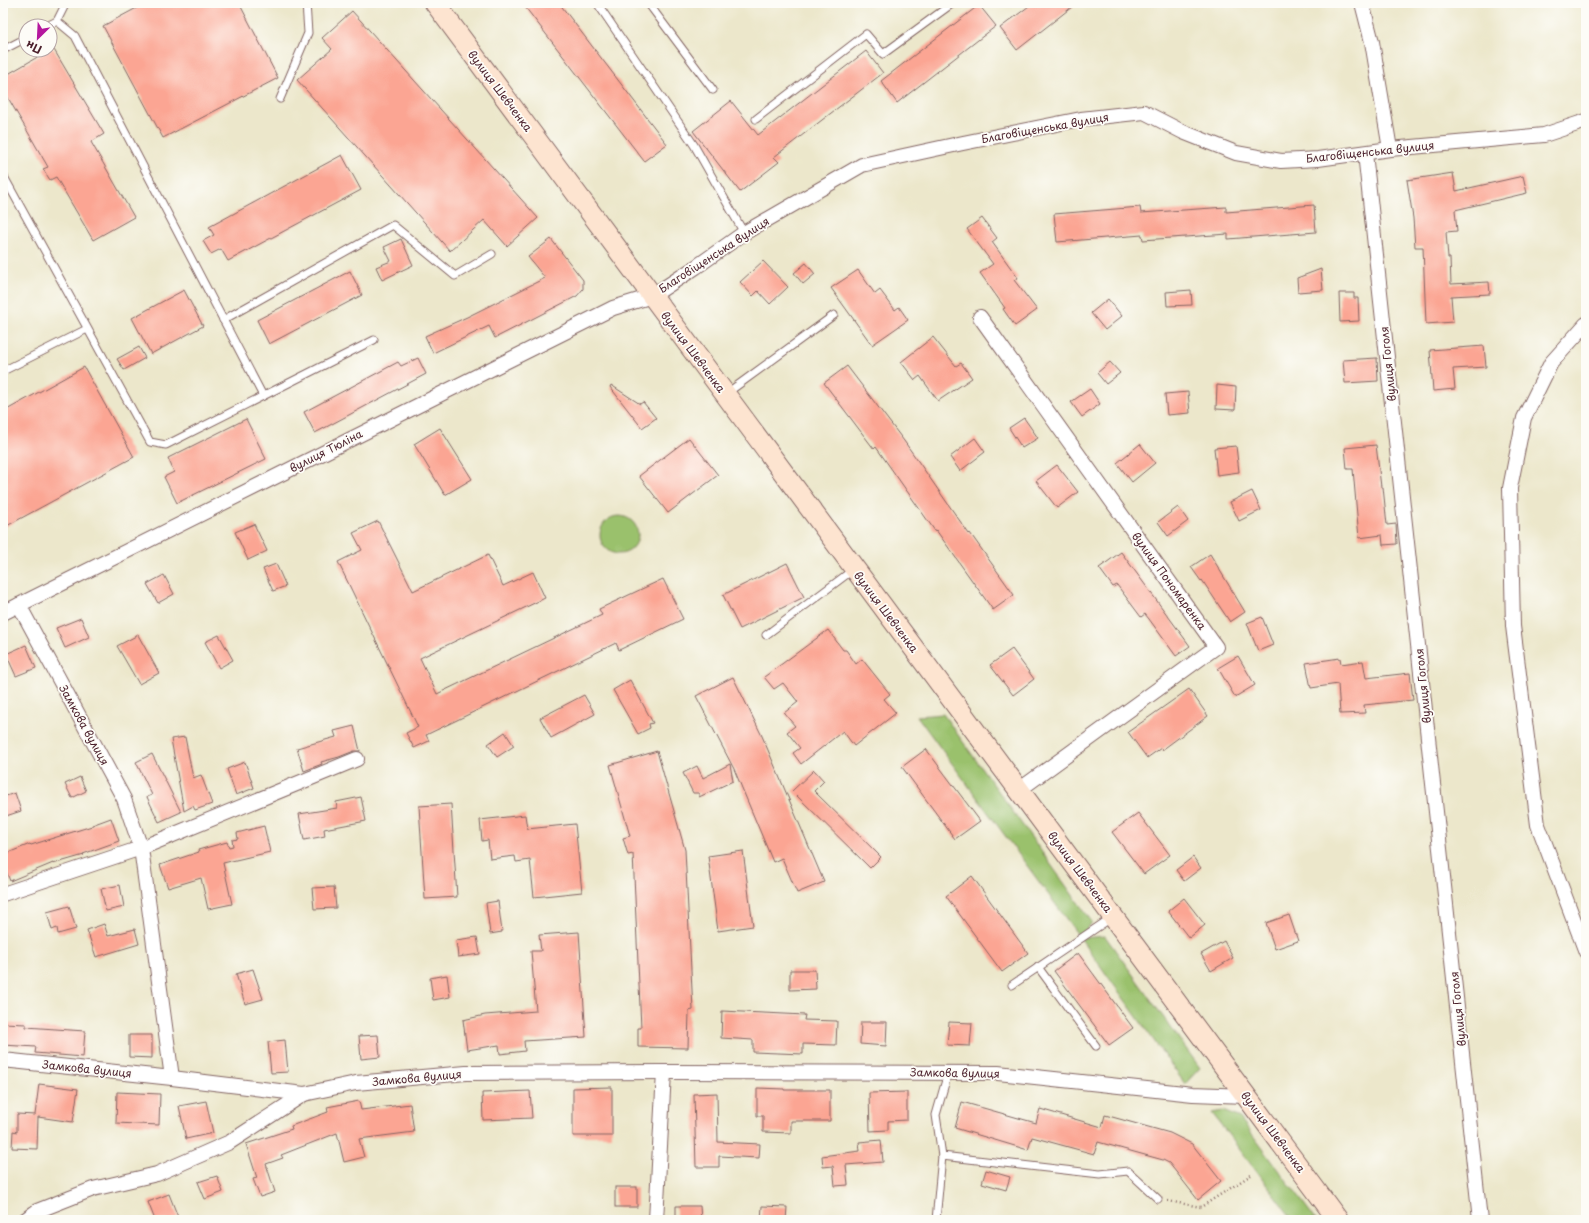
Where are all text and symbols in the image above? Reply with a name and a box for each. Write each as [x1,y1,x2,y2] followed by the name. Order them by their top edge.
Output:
[18,18,58,58] north arrow
[23,37,44,59] text: Пн
[464,46,537,135] street label: вулиця Шевченка
[980,108,1110,147] street label: Благовіщенська вулиця
[1305,136,1435,167] street label: Благовіщенська вулиця
[655,212,773,297] street label: Благовіщенська вулиця
[657,307,730,396] street label: вулиця Шевченка
[1375,326,1400,402] street label: вулиця Гоголя
[286,425,365,476] street label: вулиця Тюліна
[1128,528,1211,633] street label: вулиця Пономаренка
[850,567,923,656] street label: вулиця Шевченка
[1410,648,1435,724] street label: вулиця Гоголя
[55,681,114,768] street label: Замкова вулиця
[1044,827,1117,916] street label: вулиця Шевченка
[1445,971,1470,1047] street label: вулиця Гоголя
[41,1055,133,1082] street label: Замкова вулиця
[909,1063,1000,1082] street label: Замкова вулиця
[371,1065,462,1090] street label: Замкова вулиця
[1237,1087,1310,1176] street label: вулиця Шевченка

